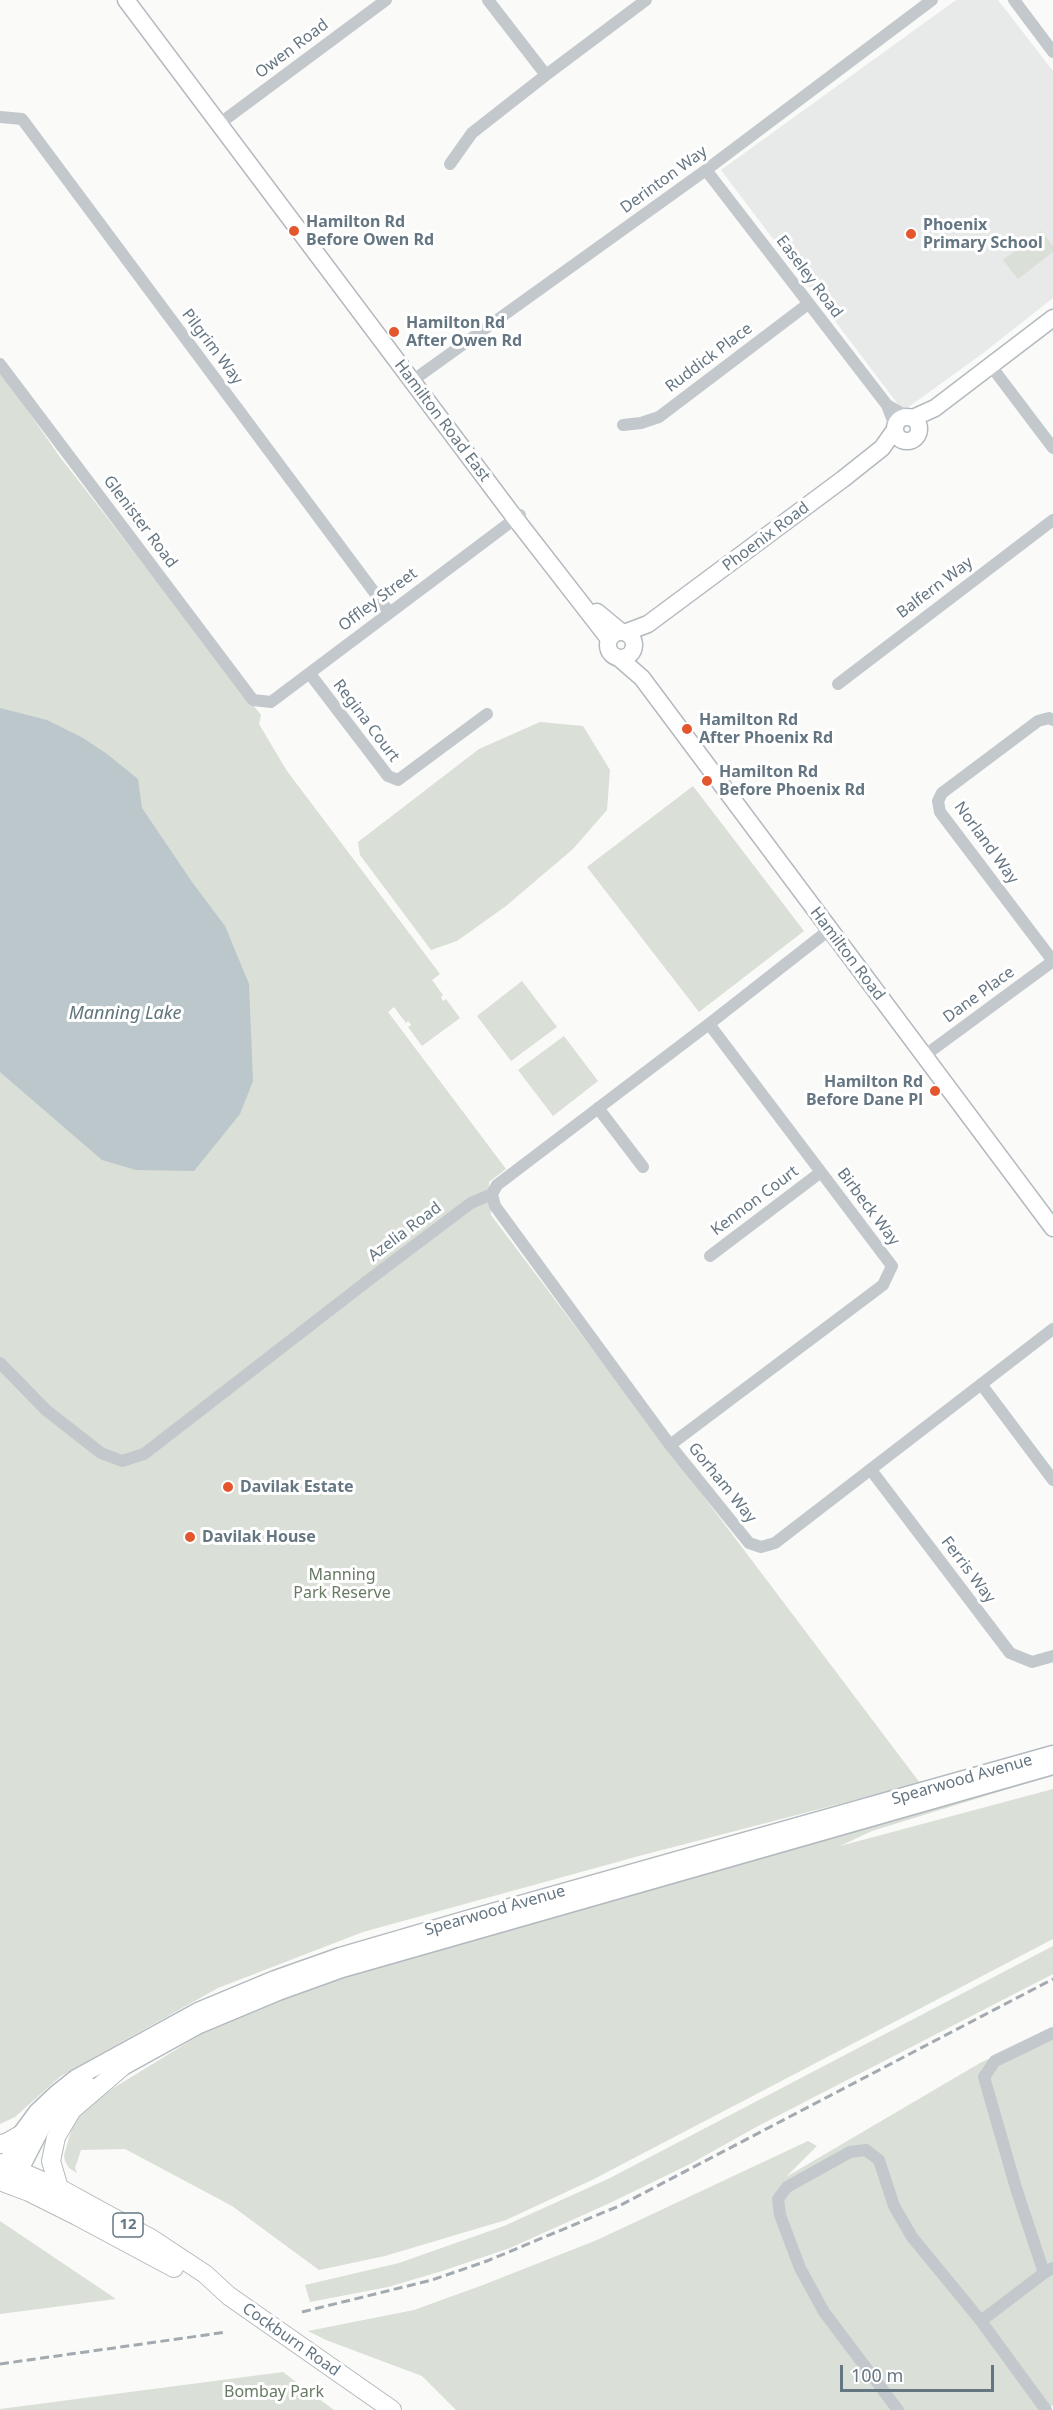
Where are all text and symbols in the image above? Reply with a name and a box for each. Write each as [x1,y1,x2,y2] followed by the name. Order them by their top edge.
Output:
[252,15,332,83] street label: Owen Road
[617,142,711,218] street label: Derinton Way
[306,212,434,250] place label: Hamilton Rd Before Owen Rd
[923,215,1043,253] place label: Phoenix Primary School
[287,224,301,238] marker: Hamilton Rd Before Owen Rd
[904,227,918,241] marker: Phoenix Primary School
[772,232,846,322] street label: Easeley Road
[177,306,247,388] street label: Pilgrim Way
[406,313,522,351] place label: Hamilton Rd After Owen Rd
[662,319,756,397] street label: Ruddick Place
[387,325,401,339] marker: Hamilton Rd After Owen Rd
[390,356,494,486] street label: Hamilton Road East
[99,472,181,572] street label: Glenister Road
[719,498,813,576] street label: Phoenix Road
[893,553,977,623] street label: Balfern Way
[335,564,421,636] street label: Offley Street
[329,676,403,766] street label: Regina Court
[699,710,833,748] place label: Hamilton Rd After Phoenix Rd
[680,722,694,736] marker: Hamilton Rd After Phoenix Rd
[719,762,865,800] place label: Hamilton Rd Before Phoenix Rd
[700,774,714,788] marker: Hamilton Rd Before Phoenix Rd
[950,798,1022,888] street label: Norland Way
[806,903,888,1005] street label: Hamilton Road
[940,963,1018,1027] street label: Dane Place
[69,1003,181,1025] water label: Manning Lake
[806,1072,923,1110] place label: Hamilton Rd Before Dane Pl
[928,1084,942,1098] marker: Hamilton Rd Before Dane Pl
[707,1162,803,1240] street label: Kennon Court
[833,1164,903,1250] street label: Birbeck Way
[365,1198,445,1266] street label: Azelia Road
[684,1439,760,1527] street label: Gorham Way
[240,1477,354,1497] place label: Davilak Estate
[221,1480,235,1494] marker: Davilak Estate
[202,1527,316,1547] place label: Davilak House
[183,1530,197,1544] marker: Davilak House
[937,1533,999,1607] street label: Ferris Way
[293,1565,391,1603] park label: Manning Park Reserve
[889,1751,1035,1809] street label: Spearwood Avenue
[422,1882,568,1940] street label: Spearwood Avenue
[113,2213,143,2237] road number: 12
[238,2299,344,2381] street label: Cockburn Road
[843,2353,998,2391] scale bar
[851,2363,903,2387] text: 100 m
[224,2382,324,2402] park label: Bombay Park

